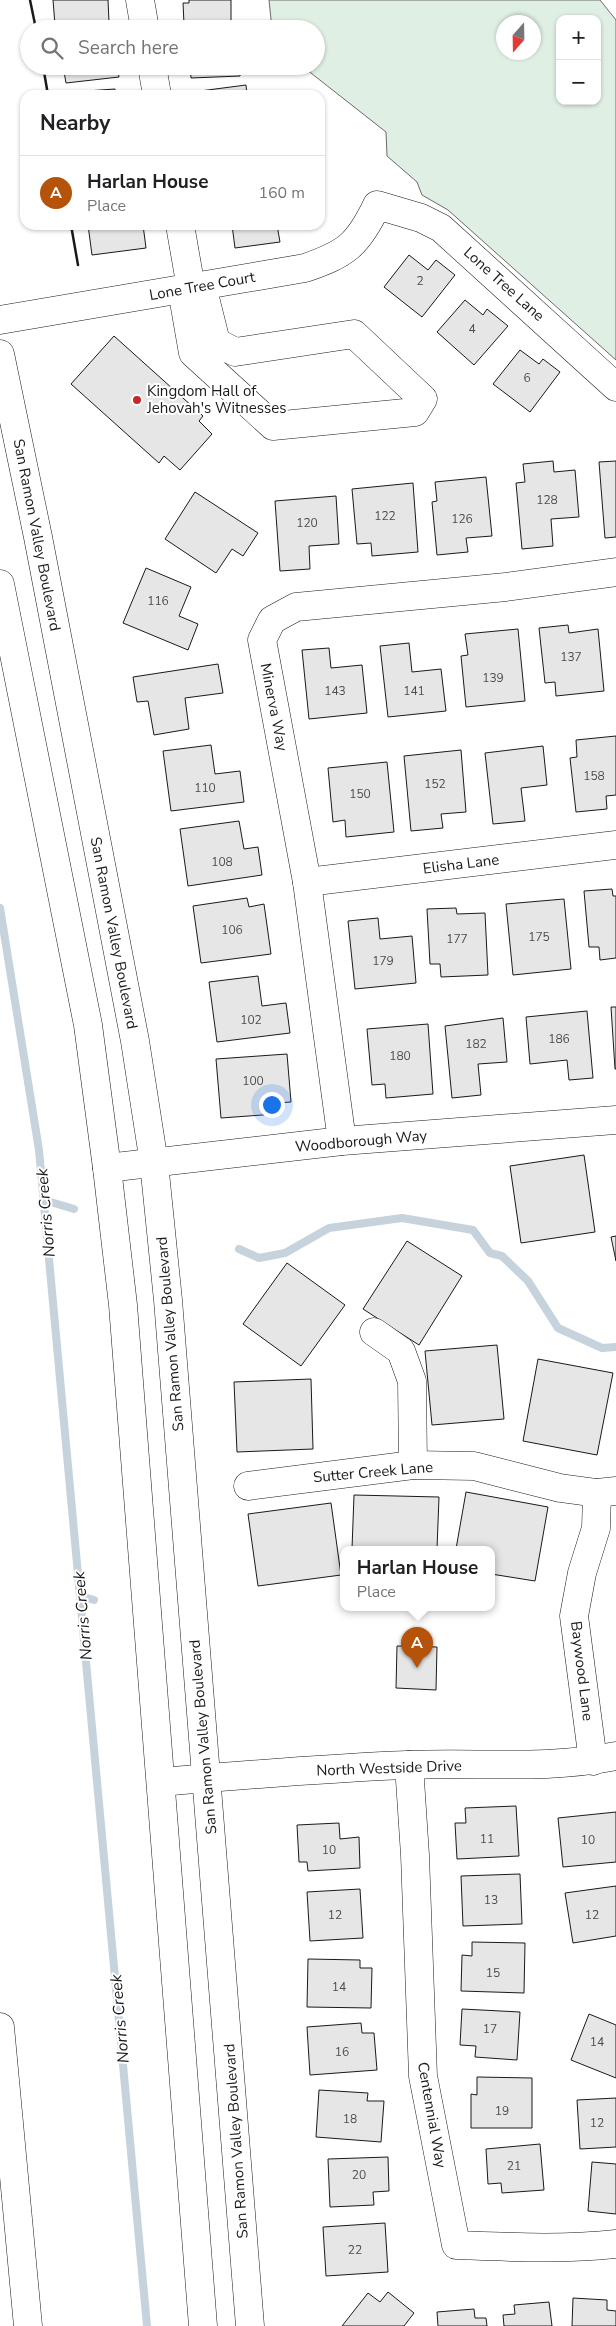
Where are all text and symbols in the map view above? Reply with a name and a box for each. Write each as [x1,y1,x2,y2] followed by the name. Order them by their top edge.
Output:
[496,15,541,60] north arrow
[556,15,601,105] map controls
[556,15,601,60] button: +
[20,20,325,75] search box
[38,34,66,62] icon: search
[78,35,179,61] text: Search here
[556,60,601,105] button: −
[40,109,110,137] text: Nearby
[87,169,208,195] text: Harlan House
[50,182,62,204] text: A
[258,182,305,204] text: 160 m
[87,195,126,217] text: Place
[459,242,549,326] street label: Lone Tree Lane
[148,267,257,305] street label: Lone Tree Court
[416,273,424,289] house number: 2
[468,321,476,337] house number: 4
[523,370,531,386] house number: 6
[146,381,286,418] place label: Kingdom Hall of Jehovah's Witnesses
[131,394,143,406] marker: Kingdom Hall of Jehovah's Witnesses
[9,437,65,633] street label: San Ramon Valley Boulevard
[536,492,558,508] house number: 128
[374,508,396,524] house number: 122
[451,511,473,527] house number: 126
[296,515,318,531] house number: 120
[147,593,169,609] house number: 116
[560,649,582,665] house number: 137
[256,661,292,753] street label: Minerva Way
[482,670,504,686] house number: 139
[324,683,346,699] house number: 143
[403,683,425,699] house number: 141
[583,768,605,784] house number: 158
[424,776,446,792] house number: 152
[194,780,216,796] house number: 110
[349,786,371,802] house number: 150
[86,835,142,1031] street label: San Ramon Valley Boulevard
[422,849,500,879] street label: Elisha Lane
[211,854,233,870] house number: 108
[221,922,243,938] house number: 106
[528,929,550,945] house number: 175
[446,931,468,947] house number: 177
[372,953,394,969] house number: 179
[240,1012,262,1028] house number: 102
[548,1031,570,1047] house number: 186
[465,1036,487,1052] house number: 182
[389,1048,411,1064] house number: 180
[242,1073,264,1089] house number: 100
[259,1092,285,1118] your location
[294,1125,428,1157] street label: Woodborough Way
[31,1167,61,1258] water label: Norris Creek
[152,1236,188,1432] street label: San Ramon Valley Boulevard
[312,1457,434,1487] street label: Sutter Creek Lane
[340,1546,495,1611] popup
[357,1555,478,1581] text: Harlan House
[68,1570,98,1661] water label: Norris Creek
[357,1581,396,1603] text: Place
[566,1620,598,1722] street label: Baywood Lane
[401,1627,433,1668] pin: A
[185,1639,221,1835] street label: San Ramon Valley Boulevard
[316,1755,462,1781] street label: North Westside Drive
[480,1831,494,1847] house number: 11
[581,1832,595,1848] house number: 10
[322,1842,336,1858] house number: 10
[484,1892,498,1908] house number: 13
[328,1907,342,1923] house number: 12
[585,1907,599,1923] house number: 12
[486,1965,500,1981] house number: 15
[105,1973,135,2064] water label: Norris Creek
[332,1979,346,1995] house number: 14
[483,2021,497,2037] house number: 17
[590,2034,604,2050] house number: 14
[219,2043,253,2239] street label: San Ramon Valley Boulevard
[335,2044,349,2060] house number: 16
[413,2060,451,2170] street label: Centennial Way
[495,2103,509,2119] house number: 19
[343,2111,357,2127] house number: 18
[590,2115,604,2131] house number: 12
[507,2158,521,2174] house number: 21
[352,2167,366,2183] house number: 20
[348,2242,362,2258] house number: 22

